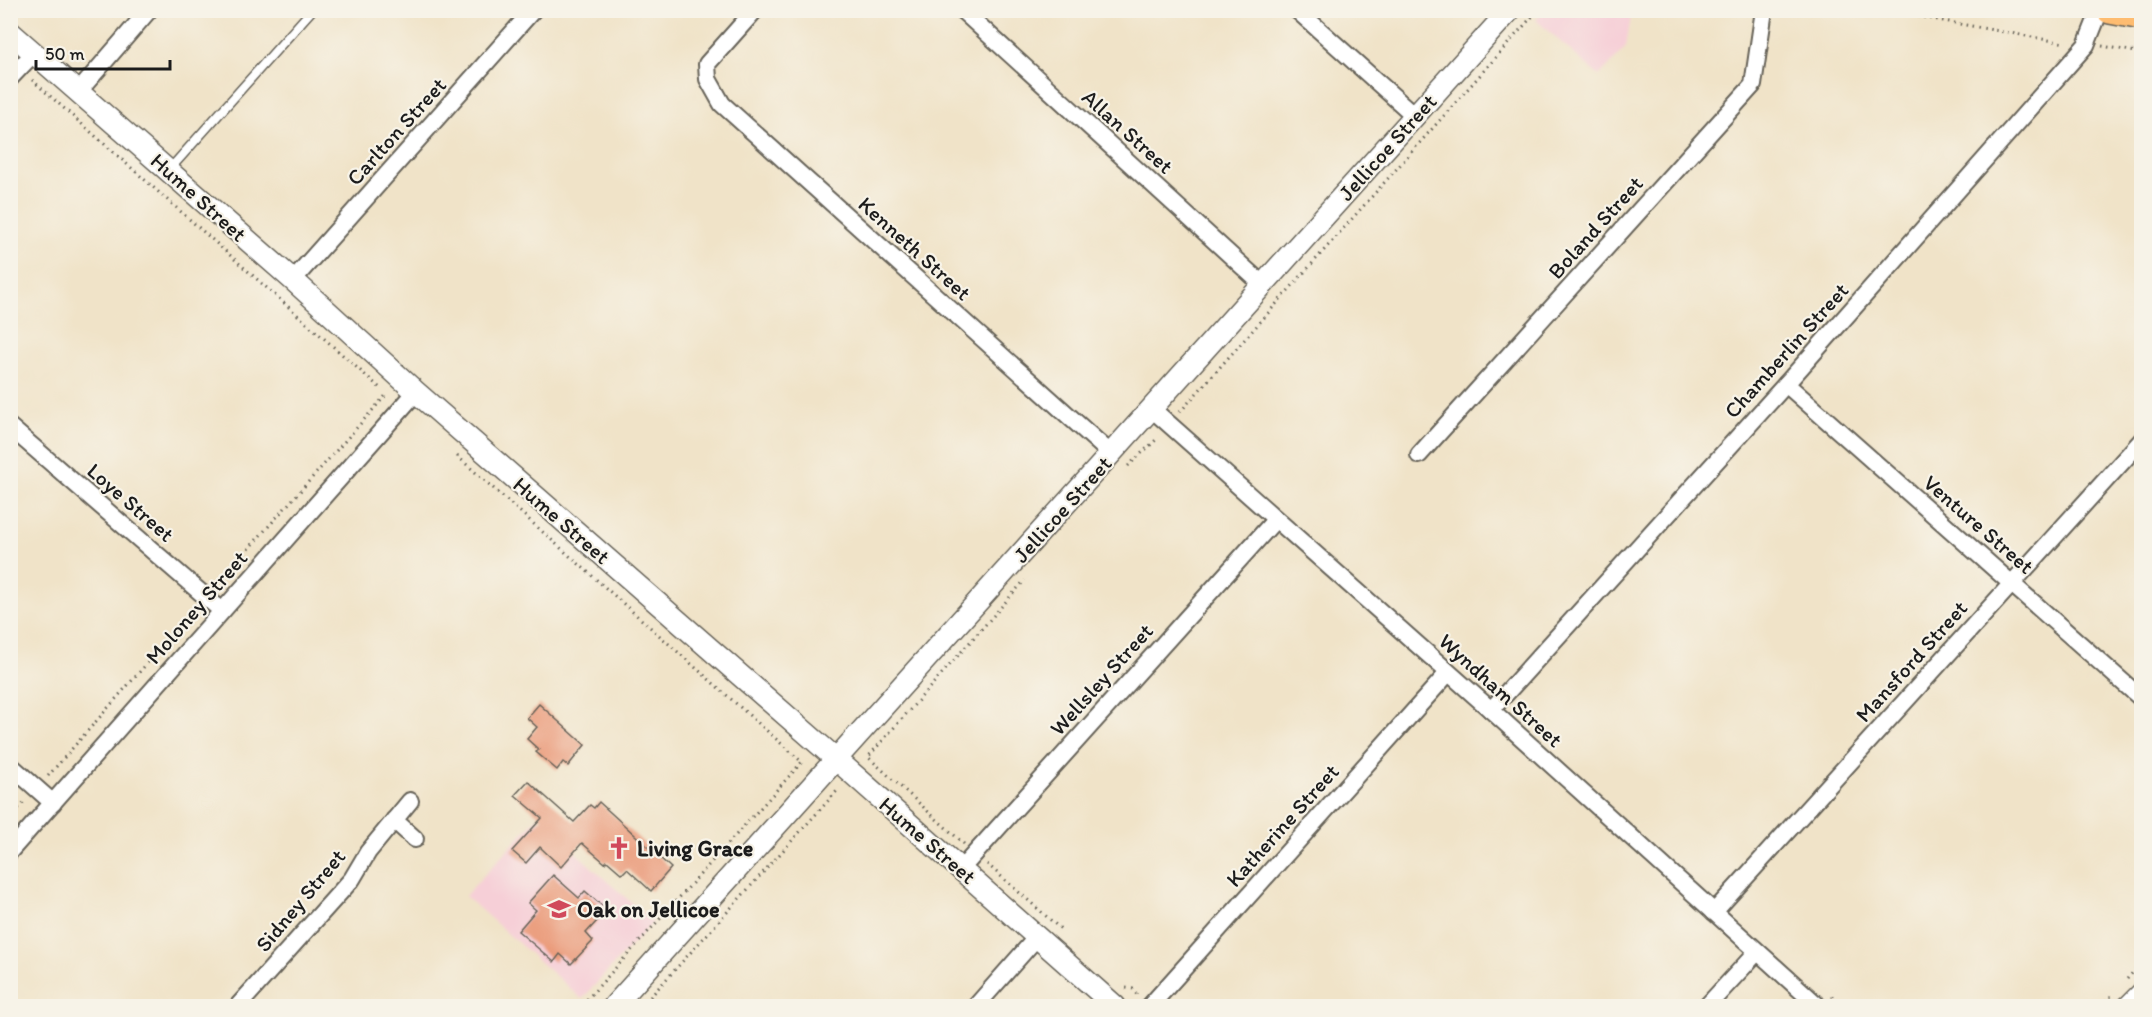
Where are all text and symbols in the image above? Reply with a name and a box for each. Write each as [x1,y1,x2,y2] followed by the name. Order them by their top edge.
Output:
[36,33,170,71] scale bar
[45,43,85,65] text: 50 m
[341,72,452,191] street label: Carlton Street
[1076,83,1179,179] street label: Allan Street
[1332,88,1442,206] street label: Jellicoe Street
[145,147,252,248] street label: Hume Street
[1542,170,1649,284] street label: Boland Street
[853,191,977,306] street label: Kenneth Street
[1718,277,1854,424] street label: Chamberlin Street
[1007,450,1117,568] street label: Jellicoe Street
[82,457,180,548] street label: Loye Street
[1918,469,2039,580] street label: Venture Street
[508,471,616,570] street label: Hume Street
[140,545,253,670] street label: Moloney Street
[1850,595,1973,728] street label: Mansford Street
[1044,618,1159,741] street label: Wellsley Street
[1433,628,1568,753] street label: Wyndham Street
[1220,758,1345,892] street label: Katherine Street
[874,791,982,890] street label: Hume Street
[606,835,632,861] church icon: Living Grace
[637,835,753,862] place label: Living Grace
[250,843,351,957] street label: Sidney Street
[546,896,572,922] school or university icon: Oak on Jellicoe
[577,896,720,923] place label: Oak on Jellicoe

